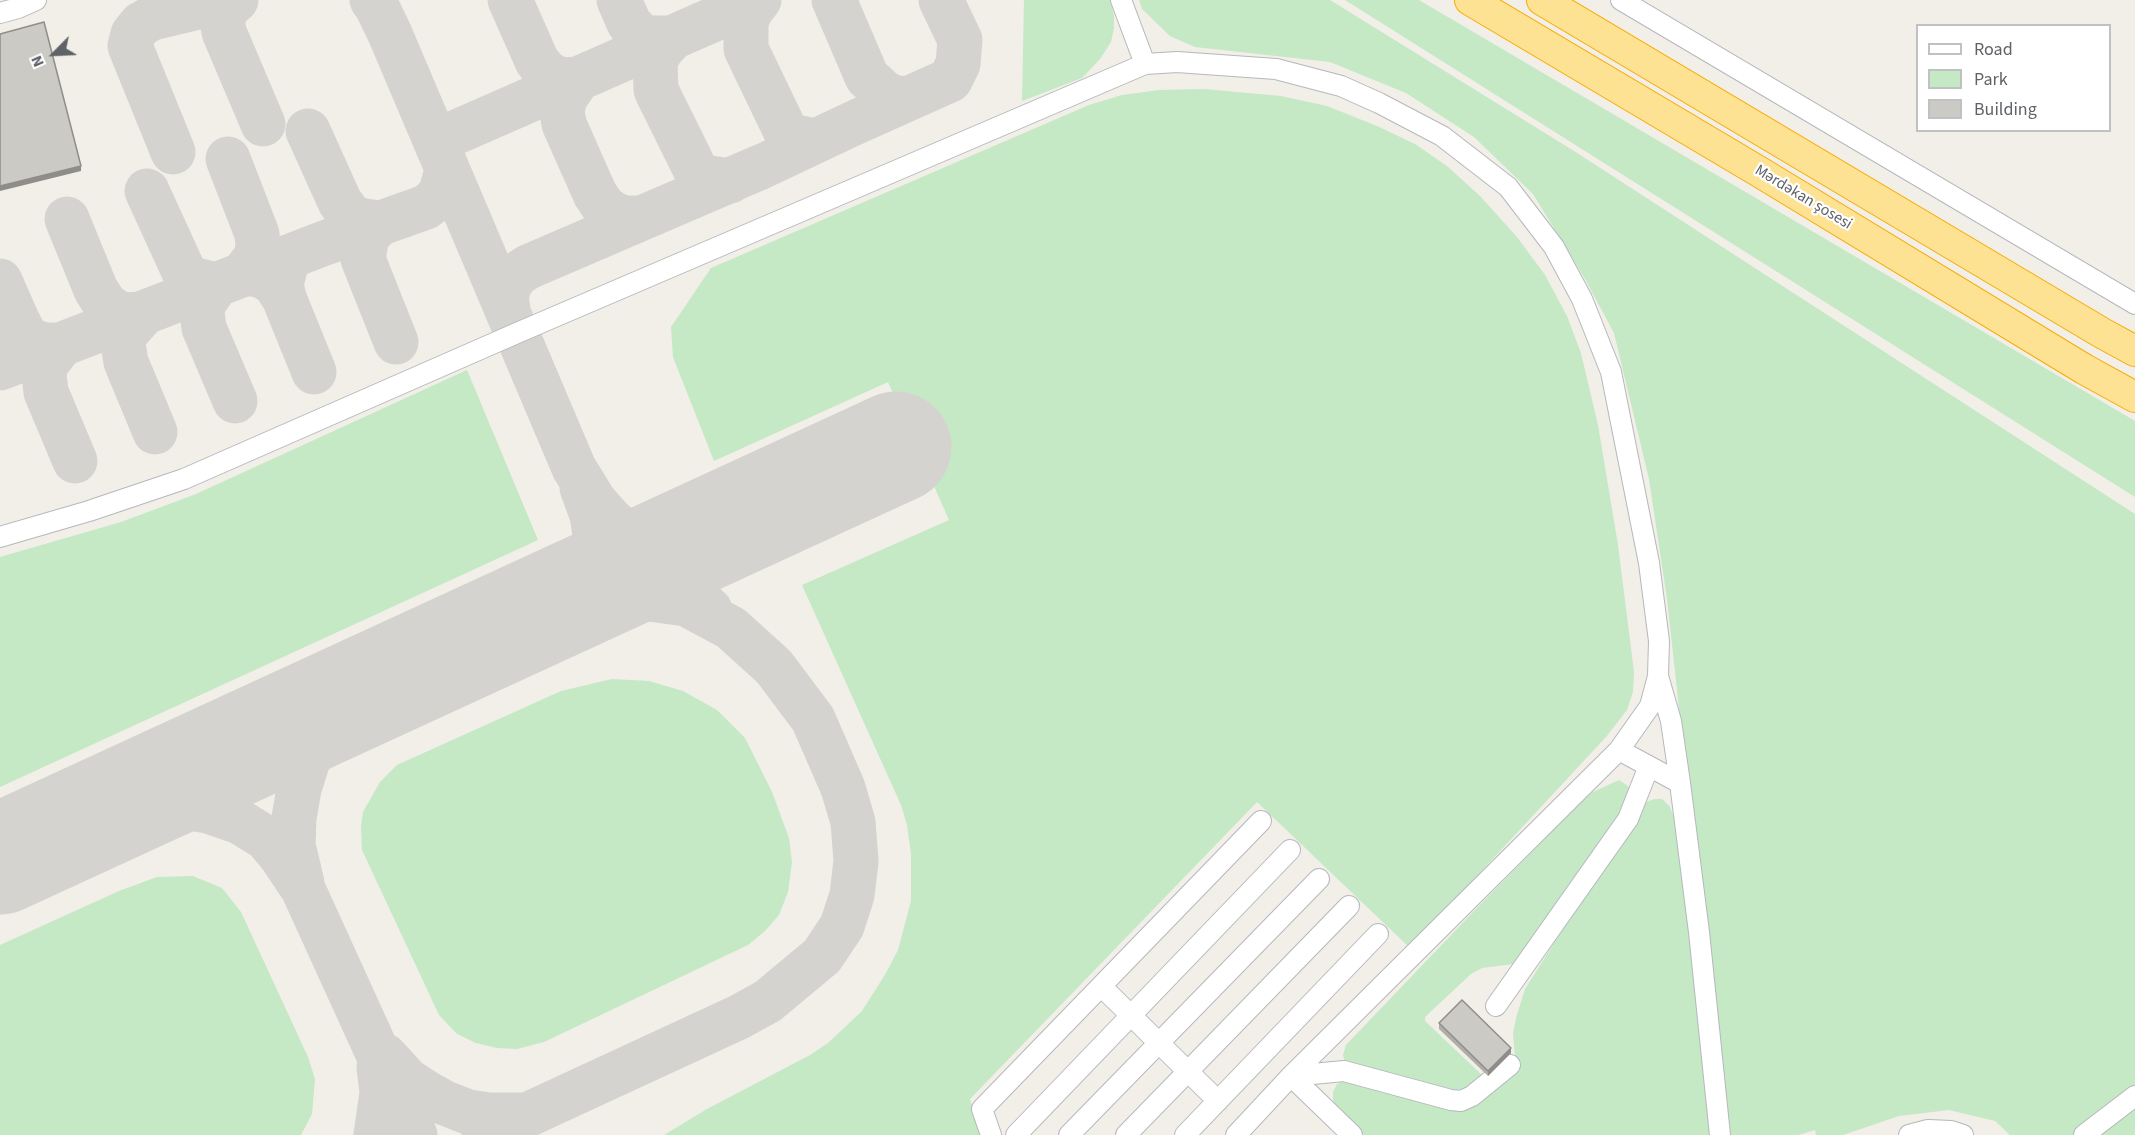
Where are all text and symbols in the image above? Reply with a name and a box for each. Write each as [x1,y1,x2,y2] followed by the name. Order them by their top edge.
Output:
[24,24,84,84] north arrow
[1916,24,2111,132] legend
[1974,37,2013,62] text: Road
[25,52,50,71] text: N
[1974,67,2008,92] text: Park
[1974,97,2037,122] text: Building
[1751,161,1855,235] street label: Mərdəkan şosesi

